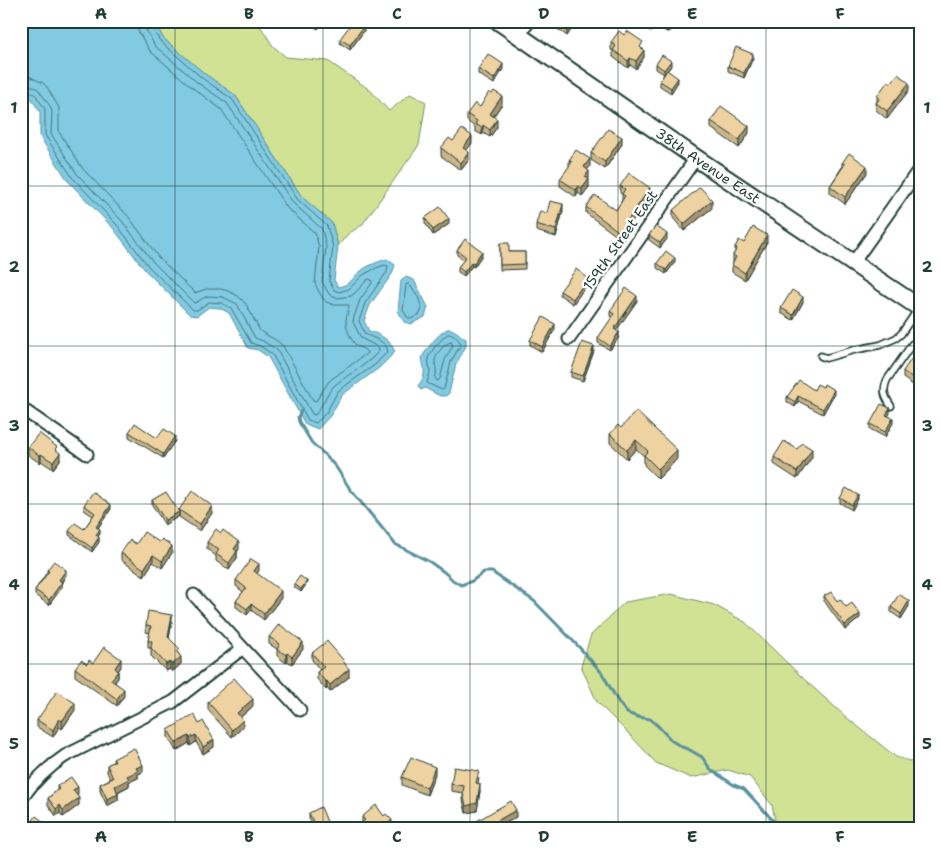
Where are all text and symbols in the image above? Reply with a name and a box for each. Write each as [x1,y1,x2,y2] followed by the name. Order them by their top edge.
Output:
[95,3,107,24] text: A
[244,3,254,24] text: B
[392,3,402,24] text: C
[538,3,550,24] text: D
[687,3,697,24] text: E
[835,3,845,24] text: F
[10,97,18,118] text: 1
[923,97,931,118] text: 1
[652,124,764,207] street label: 38th Avenue East
[579,186,661,294] street label: 159th Street East
[8,256,20,277] text: 2
[921,256,933,277] text: 2
[8,415,20,436] text: 3
[921,415,933,436] text: 3
[8,574,20,595] text: 4
[921,574,933,595] text: 4
[9,733,19,754] text: 5
[922,733,932,754] text: 5
[95,826,107,847] text: A
[244,826,254,847] text: B
[392,826,402,847] text: C
[538,826,550,847] text: D
[687,826,697,847] text: E
[835,826,845,847] text: F

